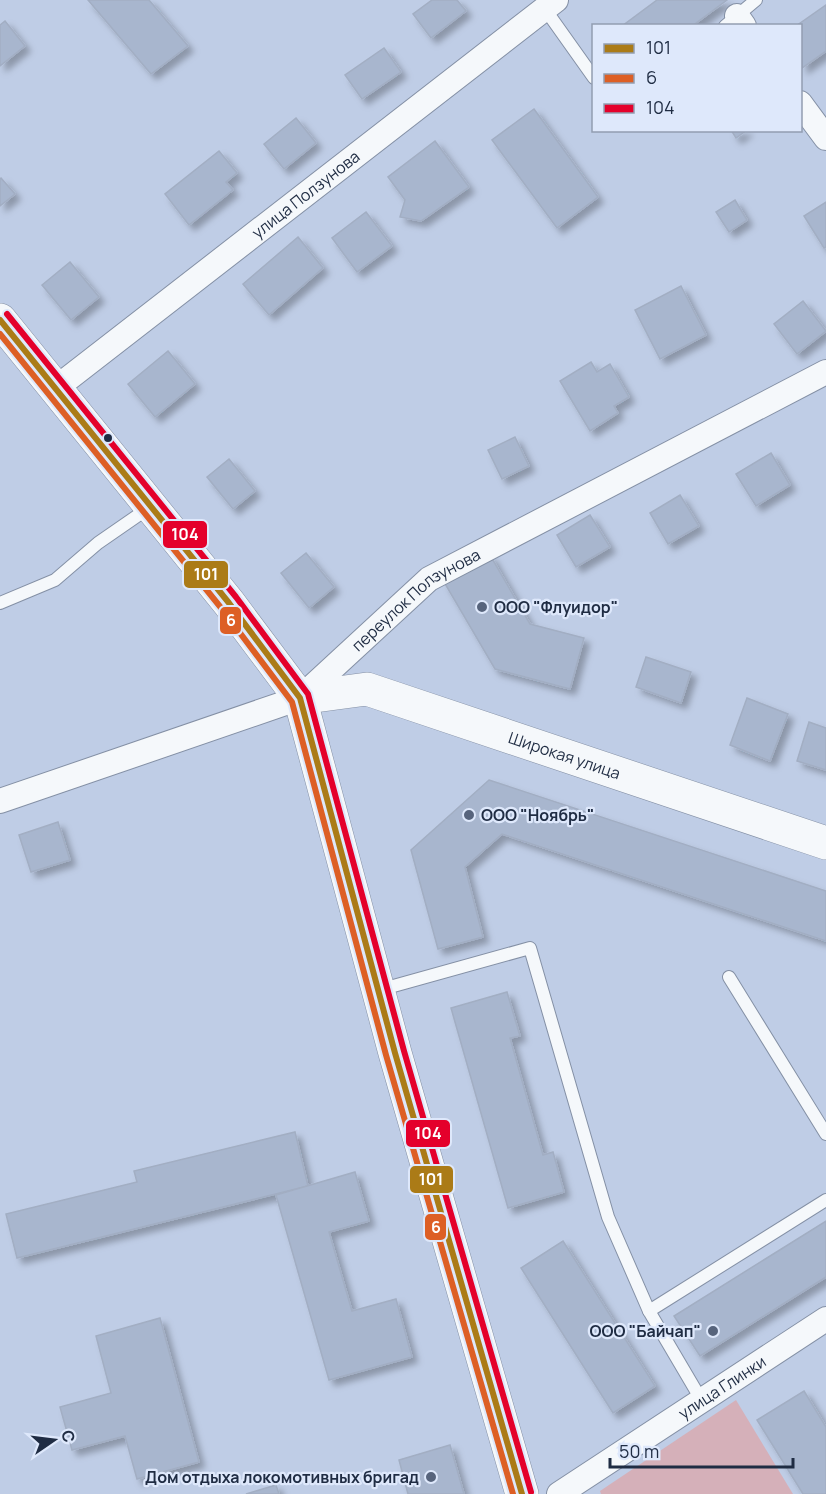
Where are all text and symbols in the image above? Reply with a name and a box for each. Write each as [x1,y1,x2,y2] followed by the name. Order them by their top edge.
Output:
[592,24,802,132] legend
[646,35,671,59] text: 101
[646,65,657,89] text: 6
[646,95,675,119] text: 104
[247,145,364,243] street label: улица Ползунова
[102,432,114,444] unlabelled marker
[162,520,208,549] line badge: 104
[171,523,199,545] text: 104
[347,543,484,656] street label: переулок Ползунова
[183,560,229,589] line badge: 101
[194,563,218,585] text: 101
[494,596,618,618] place label: ООО "Флуидор"
[475,600,489,614] marker: ООО "Флуидор"
[219,606,242,635] line badge: 6
[226,609,236,631] text: 6
[506,726,623,784] street label: Широкая улица
[481,804,594,826] place label: ООО "Ноябрь"
[462,808,476,822] marker: ООО "Ноябрь"
[405,1119,451,1148] line badge: 104
[414,1122,442,1144] text: 104
[409,1165,454,1194] line badge: 101
[419,1168,443,1190] text: 101
[424,1213,447,1241] line badge: 6
[431,1216,441,1238] text: 6
[590,1320,701,1342] place label: ООО "Байчап"
[706,1324,720,1338] marker: ООО "Байчап"
[674,1350,770,1424] street label: улица Глинки
[24,1410,84,1470] north arrow
[56,1428,81,1445] text: С
[610,1431,793,1469] scale bar
[619,1439,659,1463] text: 50 m
[145,1466,419,1488] place label: Дом отдыха локомотивных бригад
[424,1470,438,1484] marker: Дом отдыха локомотивных бригад

